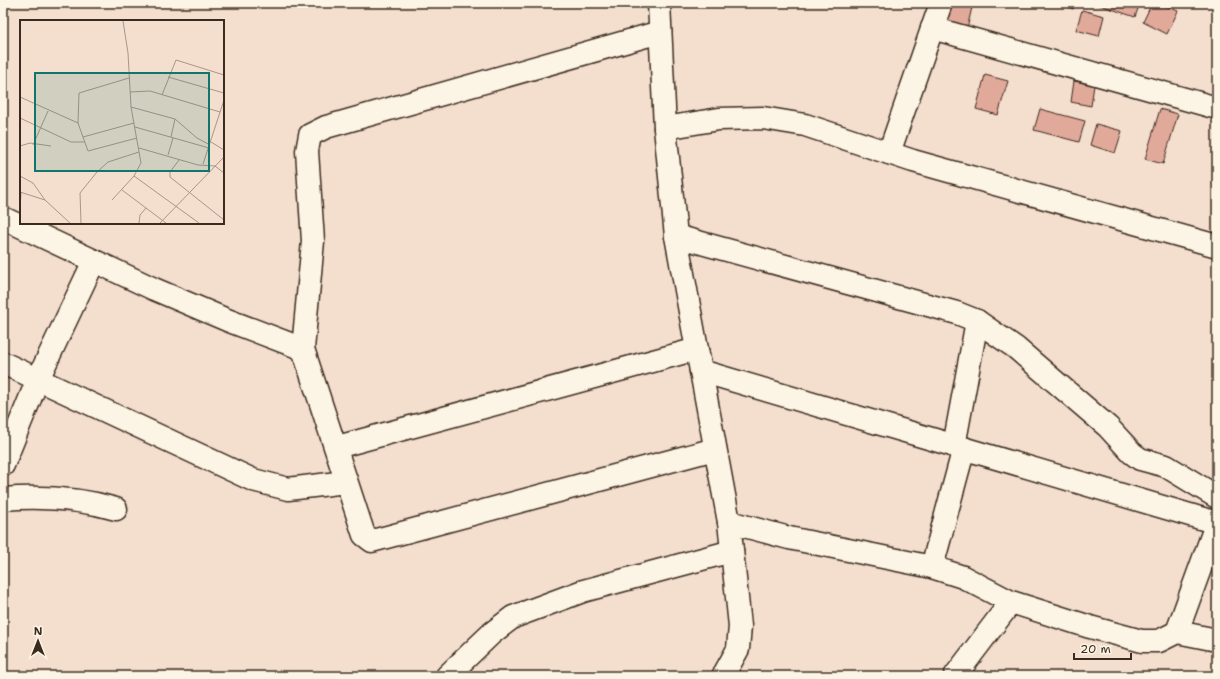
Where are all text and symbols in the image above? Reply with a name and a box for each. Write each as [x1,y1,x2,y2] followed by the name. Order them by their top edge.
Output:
[20,20,224,224] inset map
[18,621,58,661] north arrow
[34,624,43,639] text: N
[1074,635,1131,661] scale bar
[1080,641,1111,657] text: 20 m

